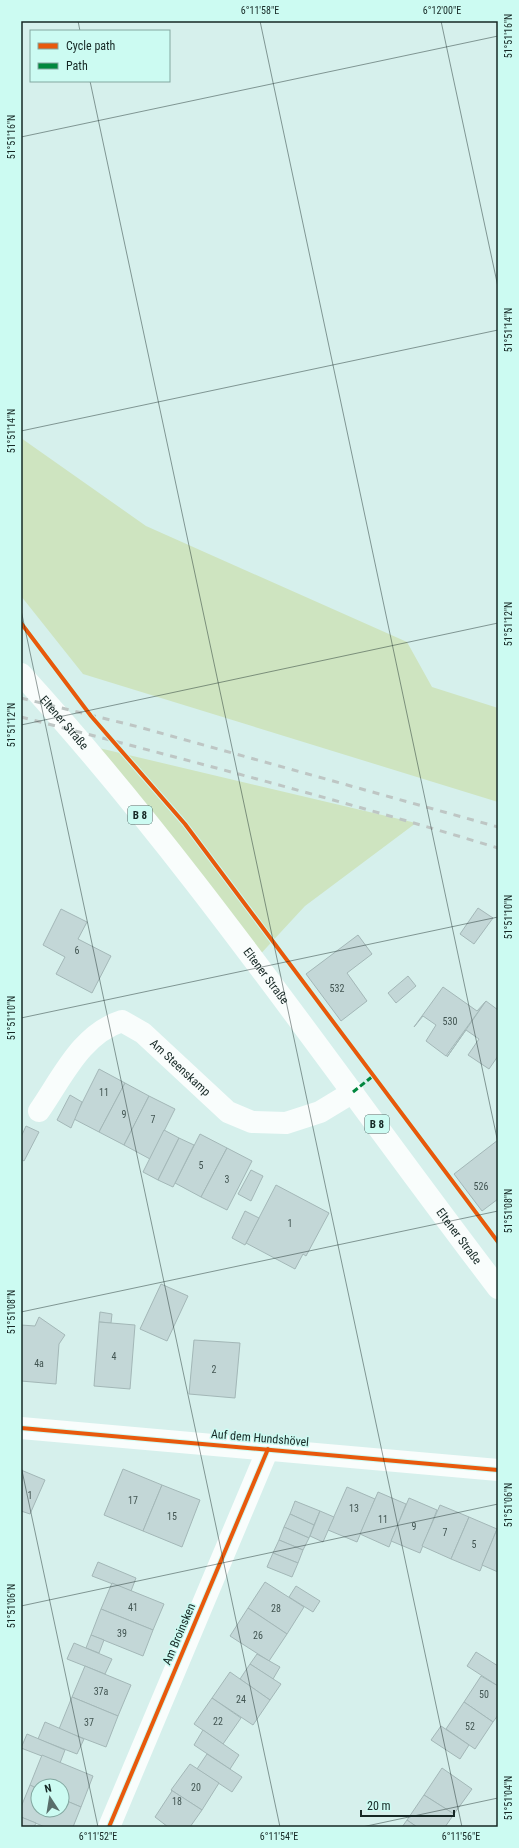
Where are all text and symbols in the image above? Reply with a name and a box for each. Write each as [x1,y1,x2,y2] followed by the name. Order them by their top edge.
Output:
[241,5,279,16] text: 6°11'58"E
[423,5,461,16] text: 6°12'00"E
[503,14,514,58] text: 51°51'16"N
[30,30,170,82] legend
[66,39,116,53] text: Cycle path
[66,59,88,73] text: Path
[6,115,17,159] text: 51°51'16"N
[503,308,514,352] text: 51°51'14"N
[6,409,17,453] text: 51°51'14"N
[503,602,514,646] text: 51°51'12"N
[37,693,91,753] street label: Eltener Straße
[6,703,17,747] text: 51°51'12"N
[128,806,152,824] road number: B 8
[503,895,514,939] text: 51°51'10"N
[75,945,80,956] house number: 6
[240,945,292,1007] street label: Eltener Straße
[330,983,344,994] house number: 532
[6,996,17,1040] text: 51°51'10"N
[443,1016,457,1027] house number: 530
[147,1036,213,1099] street label: Am Steenskamp
[99,1087,109,1098] house number: 11
[122,1109,127,1120] house number: 9
[151,1114,156,1125] house number: 7
[365,1115,389,1133] road number: B 8
[199,1160,204,1171] house number: 5
[225,1174,230,1185] house number: 3
[474,1181,488,1192] house number: 526
[503,1189,514,1233] text: 51°51'08"N
[433,1205,485,1267] street label: Eltener Straße
[288,1218,292,1229] house number: 1
[6,1290,17,1334] text: 51°51'08"N
[112,1351,117,1362] house number: 4
[34,1358,44,1369] house number: 4a
[212,1364,217,1375] house number: 2
[210,1427,310,1449] street label: Auf dem Hundshövel
[503,1483,514,1527] text: 51°51'06"N
[28,1490,32,1501] house number: 1
[128,1495,138,1506] house number: 17
[349,1503,359,1514] house number: 13
[167,1511,177,1522] house number: 15
[378,1514,388,1525] house number: 11
[412,1521,417,1532] house number: 9
[443,1527,448,1538] house number: 7
[472,1539,477,1550] house number: 5
[6,1584,17,1628] text: 51°51'06"N
[160,1601,198,1667] street label: Am Broinsken
[128,1602,138,1613] house number: 41
[271,1603,281,1614] house number: 28
[117,1628,127,1639] house number: 39
[253,1630,263,1641] house number: 26
[94,1686,109,1697] house number: 37a
[479,1689,489,1700] house number: 50
[236,1694,246,1705] house number: 24
[213,1716,223,1727] house number: 22
[84,1717,94,1728] house number: 37
[465,1721,475,1732] house number: 52
[503,1776,514,1820] text: 51°51'04"N
[30,1778,70,1818] north arrow
[43,1782,53,1796] text: N
[191,1782,201,1793] house number: 20
[361,1792,454,1818] scale bar
[172,1796,182,1807] house number: 18
[367,1799,391,1813] text: 20 m
[79,1831,117,1842] text: 6°11'52"E
[260,1831,298,1842] text: 6°11'54"E
[442,1831,480,1842] text: 6°11'56"E

